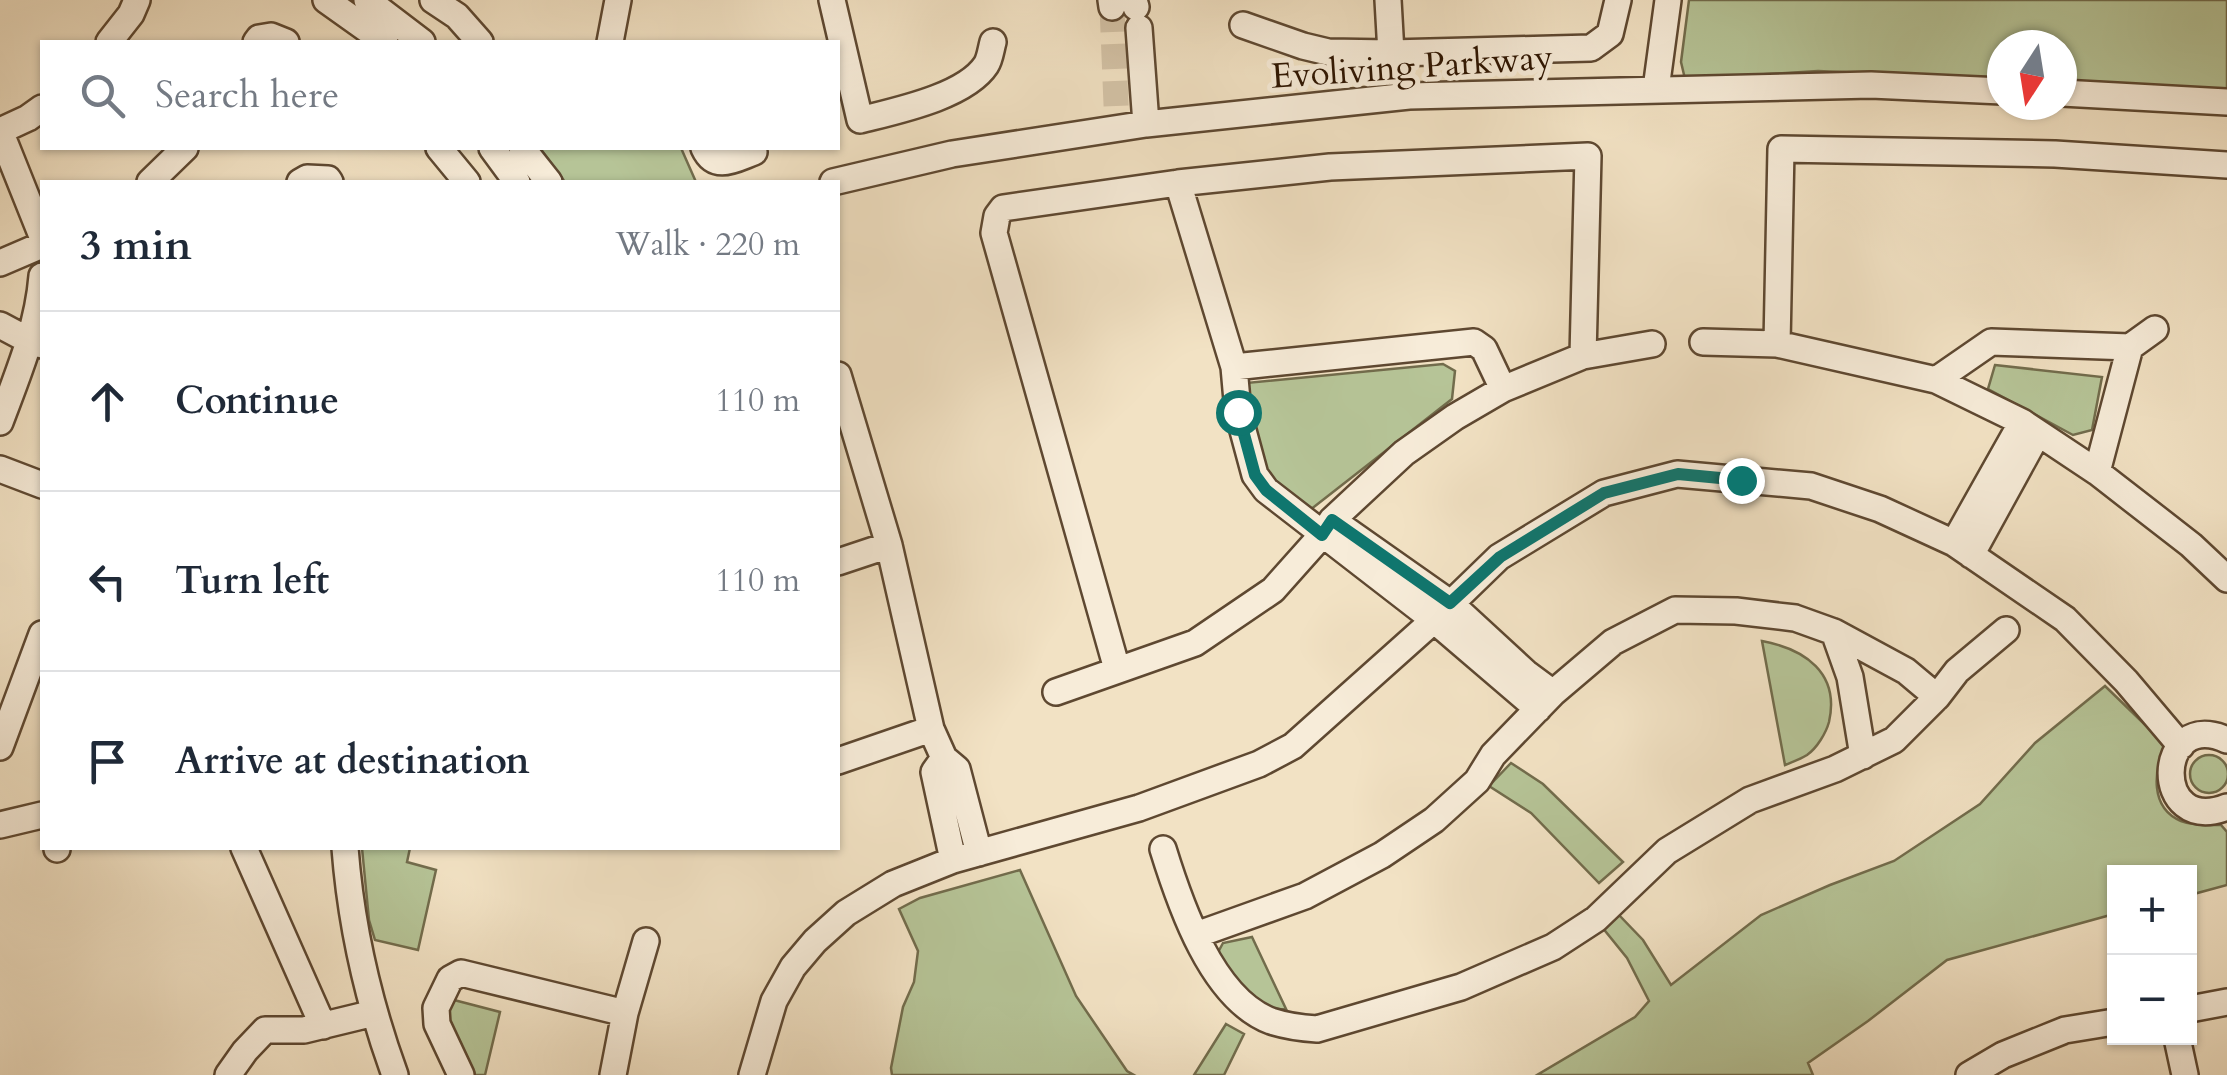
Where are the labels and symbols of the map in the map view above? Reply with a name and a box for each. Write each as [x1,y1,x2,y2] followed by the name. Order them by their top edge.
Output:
[1987,30,2077,120] north arrow
[1270,33,1555,101] street label: Evoliving Parkway
[1216,390,1262,436] route start
[1719,458,1765,504] route end

